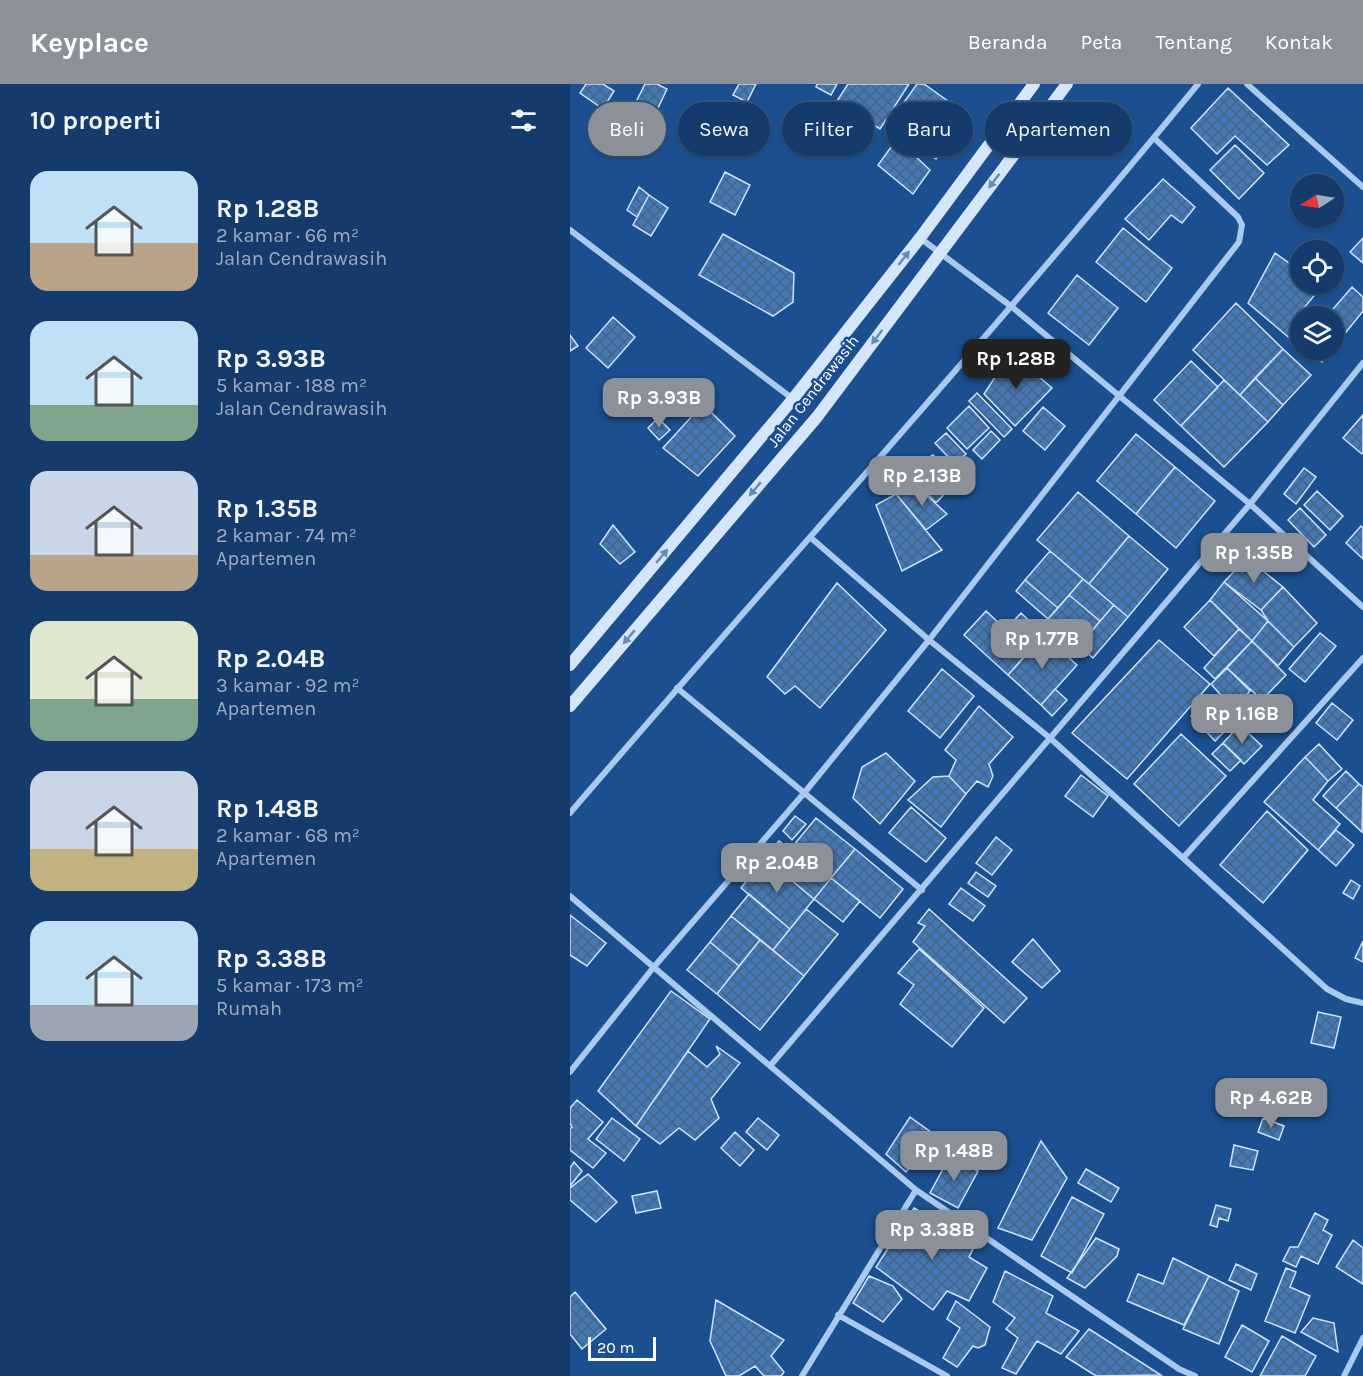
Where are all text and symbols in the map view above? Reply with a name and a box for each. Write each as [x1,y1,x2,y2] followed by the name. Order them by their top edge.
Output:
[30,26,149,59] text: Keyplace
[968,30,1048,54] text: Beranda
[1081,30,1122,54] text: Peta
[1155,30,1232,54] text: Tentang
[1265,30,1333,54] text: Kontak
[588,102,666,156] chip: Beli
[678,102,770,156] chip: Sewa
[782,102,874,156] chip: Filter
[886,102,973,156] chip: Baru
[985,102,1132,156] chip: Apartemen
[507,104,540,137] icon: filters
[30,105,162,136] text: 10 properti
[988,172,1000,188] one-way arrow
[1290,174,1344,228] north arrow
[1290,174,1344,360] map controls
[216,193,319,224] text: Rp 1.28B
[78,195,150,267] icon: home
[216,224,359,247] text: 2 kamar · 66 m²
[1290,240,1344,294] button: locate
[216,247,387,270] text: Jalan Cendrawasih
[897,251,909,266] one-way arrow
[1290,306,1344,360] button: layers
[871,329,883,344] one-way arrow
[763,331,863,451] street label: Jalan Cendrawasih
[954,339,1078,390] pin: Rp 1.28B
[216,343,326,374] text: Rp 3.93B
[78,345,150,417] icon: home
[976,347,1056,370] text: Rp 1.28B
[216,374,367,397] text: 5 kamar · 188 m²
[597,378,721,429] pin: Rp 3.93B
[617,386,701,409] text: Rp 3.93B
[216,397,387,420] text: Jalan Cendrawasih
[860,456,984,507] pin: Rp 2.13B
[882,464,962,487] text: Rp 2.13B
[749,481,762,496] one-way arrow
[216,493,318,524] text: Rp 1.35B
[78,495,150,567] icon: home
[216,524,357,547] text: 2 kamar · 74 m²
[1192,533,1316,584] pin: Rp 1.35B
[1215,541,1293,564] text: Rp 1.35B
[216,547,316,570] text: Apartemen
[655,548,668,564] one-way arrow
[980,619,1104,670] pin: Rp 1.77B
[1005,627,1079,650] text: Rp 1.77B
[622,629,635,645] one-way arrow
[216,643,325,674] text: Rp 2.04B
[78,645,150,717] icon: home
[216,674,360,697] text: 3 kamar · 92 m²
[1180,694,1304,745] pin: Rp 1.16B
[216,697,316,720] text: Apartemen
[1205,702,1279,725] text: Rp 1.16B
[216,793,319,824] text: Rp 1.48B
[78,795,150,867] icon: home
[216,824,360,847] text: 2 kamar · 68 m²
[715,843,839,894] pin: Rp 2.04B
[216,847,316,870] text: Apartemen
[735,851,819,874] text: Rp 2.04B
[216,943,327,974] text: Rp 3.38B
[78,945,150,1017] icon: home
[216,974,364,997] text: 5 kamar · 173 m²
[216,997,282,1020] text: Rumah
[1209,1078,1333,1129] pin: Rp 4.62B
[1229,1086,1313,1109] text: Rp 4.62B
[892,1131,1016,1182] pin: Rp 1.48B
[914,1139,994,1162] text: Rp 1.48B
[870,1210,994,1261] pin: Rp 3.38B
[889,1218,975,1241] text: Rp 3.38B
[588,1334,656,1362] scale bar
[597,1338,635,1357] text: 20 m

